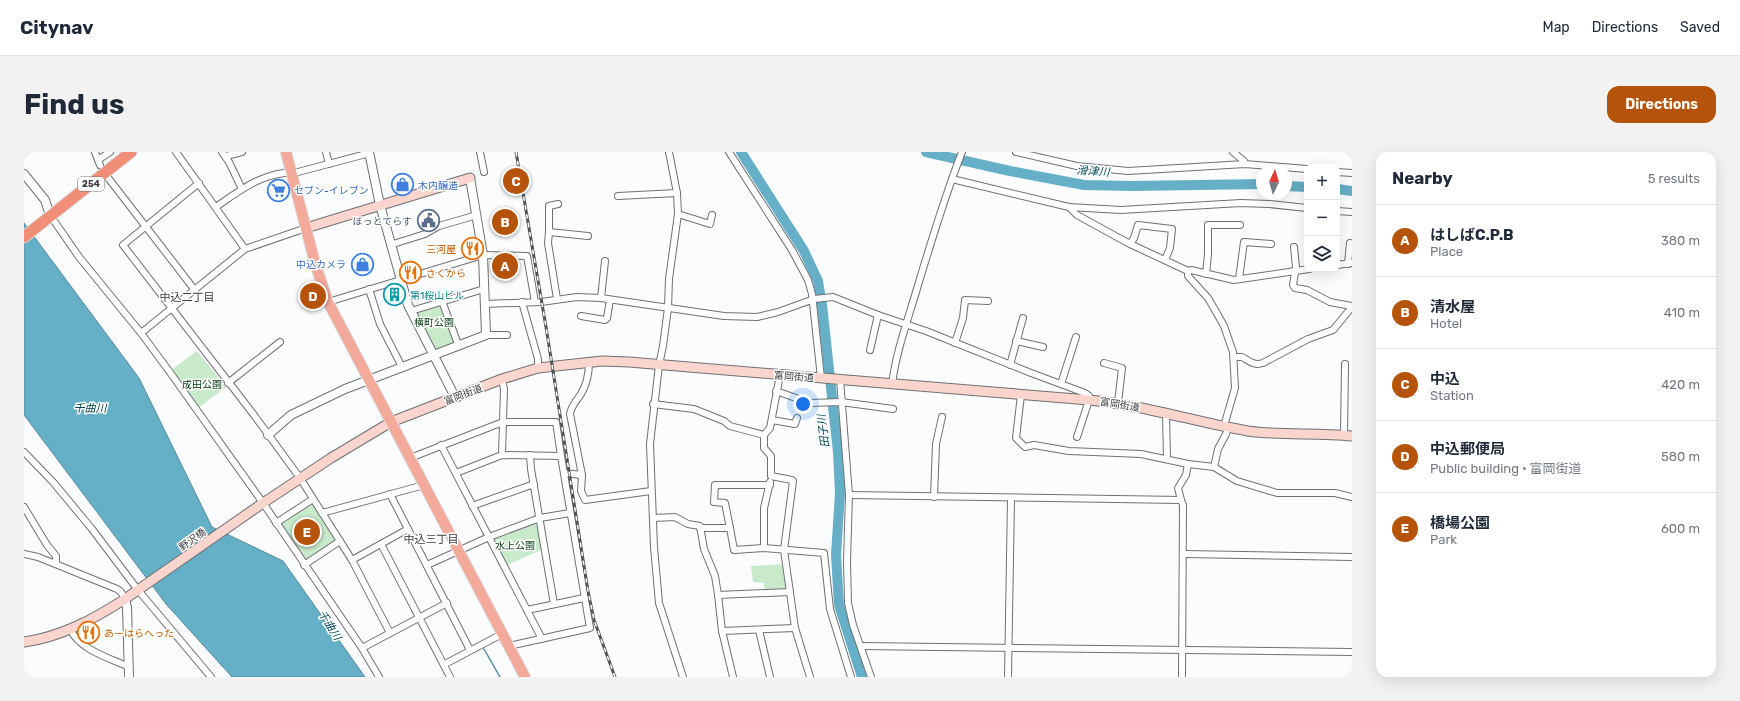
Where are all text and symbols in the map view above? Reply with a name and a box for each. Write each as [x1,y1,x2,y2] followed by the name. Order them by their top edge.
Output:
[20,16,93,39] text: Citynav
[1543,19,1570,36] text: Map
[1592,19,1658,36] text: Directions
[1680,19,1720,36] text: Saved
[1607,86,1716,123] button: Directions
[24,88,124,121] text: Find us
[1076,164,1111,179] water label: 滑津川
[1256,164,1292,200] north arrow
[1304,164,1340,272] map controls
[1304,164,1340,200] button: +
[503,166,529,196] pin: C
[1392,168,1453,188] text: Nearby
[1648,171,1700,186] text: 5 results
[389,172,415,198] shop icon: 木内醸造
[78,177,104,191] road number: 254
[265,177,291,203] supermarket icon: セブン-イレブン
[418,180,458,192] place label: 木内醸造
[294,185,369,197] place label: セブン-イレブン
[1304,200,1340,236] button: −
[492,207,518,237] pin: B
[415,208,441,234] public building icon: ほっとてらす
[353,216,412,228] place label: ほっとてらす
[1430,226,1514,244] text: はしばC.P.B
[1400,233,1410,248] text: A
[1661,233,1700,248] text: 380 m
[459,236,485,262] restaurant icon: 三河屋
[1304,236,1340,272] button: layers
[426,244,456,256] place label: 三河屋
[1430,244,1463,259] text: Place
[349,251,375,277] shop icon: 中込カメラ
[492,251,518,281] pin: A
[296,259,346,271] place label: 中込カメラ
[397,260,423,286] restaurant icon: さくから
[426,268,466,280] place label: さくから
[300,281,326,311] pin: D
[382,282,408,308] building icon: 第1桜山ビル
[410,290,464,302] place label: 第1桜山ビル
[160,291,215,304] district label: 中込二丁目
[1430,298,1475,316] text: 清水屋
[1400,305,1410,320] text: B
[1664,305,1700,320] text: 410 m
[1430,316,1462,331] text: Hotel
[414,317,454,329] park label: 横町公園
[774,370,814,384] street label: 富岡街道
[1430,370,1460,388] text: 中込
[1400,377,1410,392] text: C
[1661,377,1700,392] text: 420 m
[182,379,222,391] park label: 成田公園
[443,382,484,408] street label: 富岡街道
[1430,388,1474,403] text: Station
[793,394,813,414] your location
[1099,396,1141,414] street label: 富岡街道
[74,402,107,415] water label: 千曲川
[815,413,832,448] water label: 田子川
[1430,440,1505,458] text: 中込郵便局
[1400,449,1410,464] text: D
[1661,449,1700,464] text: 580 m
[1430,461,1582,476] text: Public building · 富岡街道
[1430,514,1490,532] text: 橋場公園
[294,517,320,547] pin: E
[1401,521,1409,536] text: E
[1661,521,1700,536] text: 600 m
[177,526,208,553] street label: 野沢橋
[1430,532,1457,547] text: Park
[404,533,459,546] district label: 中込三丁目
[495,540,535,552] park label: 水上公園
[315,608,344,644] water label: 千曲川
[76,620,102,646] restaurant icon: あーはらへった
[104,628,174,640] place label: あーはらへった

